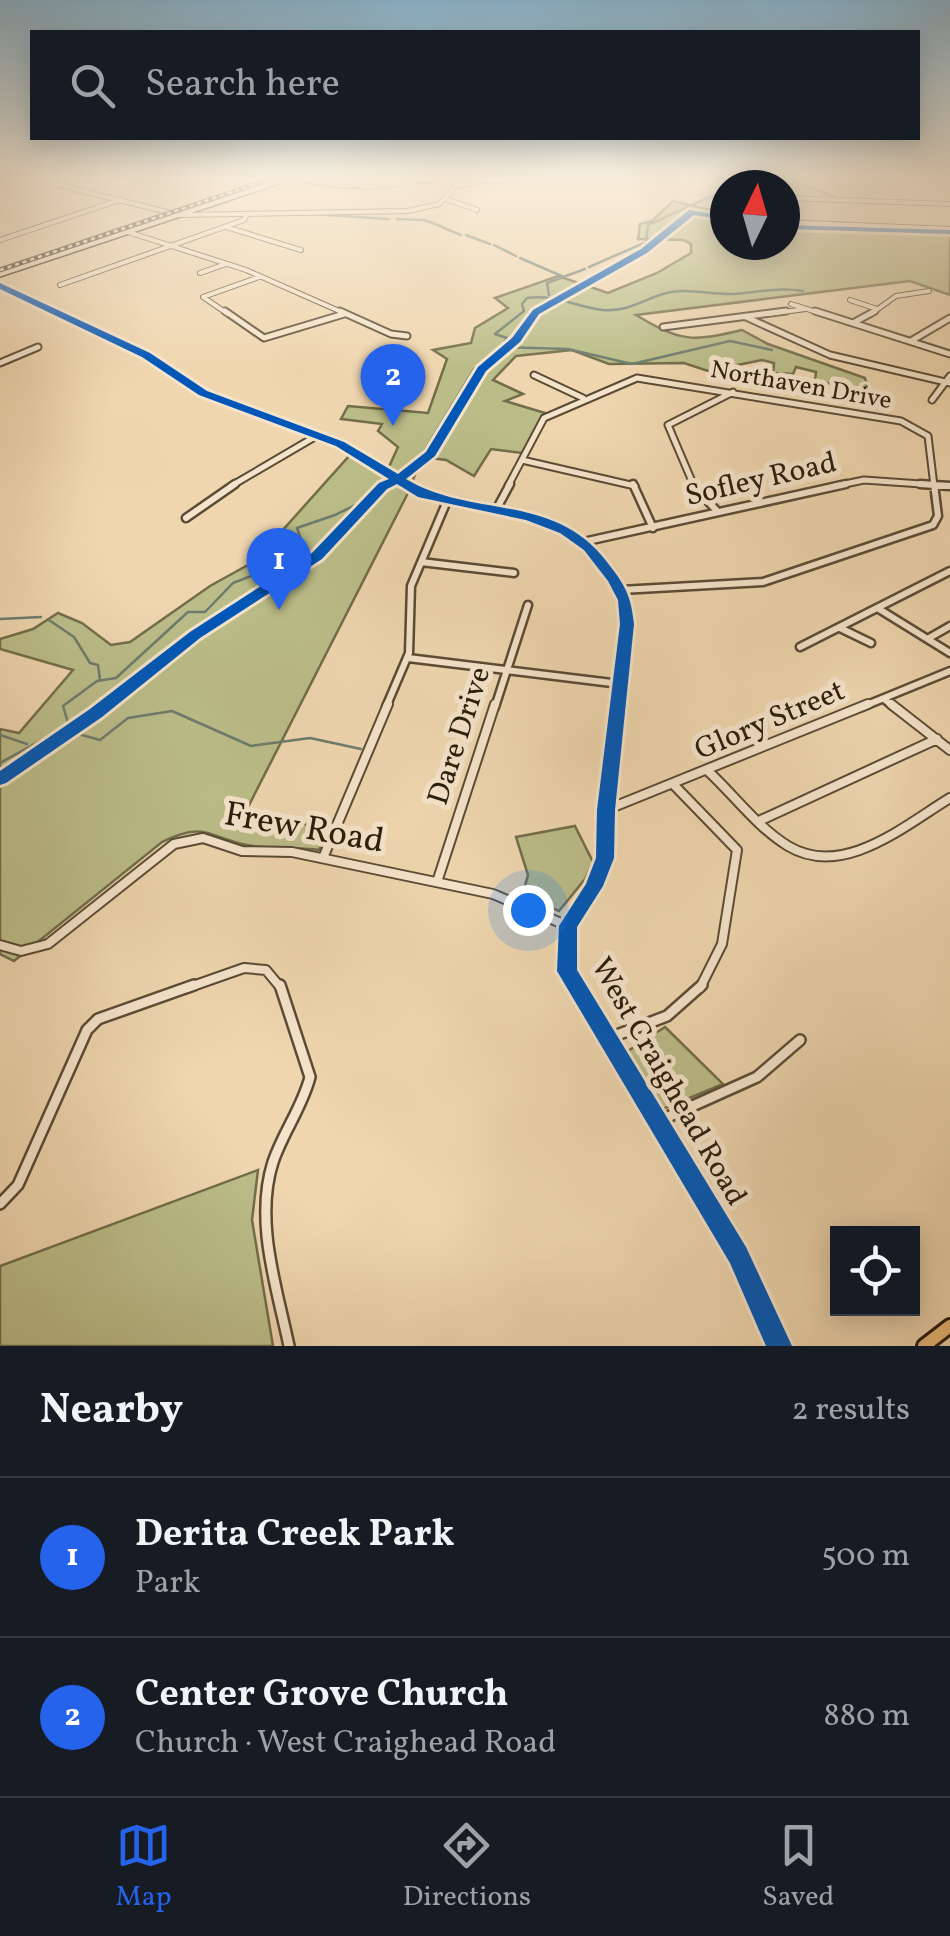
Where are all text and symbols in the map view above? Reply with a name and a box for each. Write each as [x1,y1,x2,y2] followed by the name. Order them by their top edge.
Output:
[30,30,920,140] search box
[65,58,120,113] icon: search
[145,59,340,112] text: Search here
[710,170,800,260] north arrow
[360,344,426,426] pin: 2
[708,353,894,419] street label: Northaven Drive
[681,442,841,518] street label: Sofley Road
[246,528,312,610] pin: 1
[418,662,502,810] street label: Dare Drive
[688,671,852,771] street label: Glory Street
[220,791,388,867] street label: Frew Road
[503,885,554,936] your location
[580,950,756,1214] street label: West Craighead Road
[830,1226,920,1316] map controls
[830,1226,920,1316] button: locate
[40,1382,183,1441] text: Nearby
[792,1389,910,1433] text: 2 results
[135,1509,455,1562] text: Derita Creek Park
[66,1535,79,1579] text: 1
[821,1535,910,1579] text: 500 m
[135,1562,200,1606] text: Park
[135,1669,509,1722] text: Center Grove Church
[64,1695,81,1739] text: 2
[824,1695,910,1739] text: 880 m
[135,1722,556,1766] text: Church · West Craighead Road
[116,1818,172,1917] tab: Map
[403,1818,531,1917] tab: Directions
[762,1818,834,1917] tab: Saved

